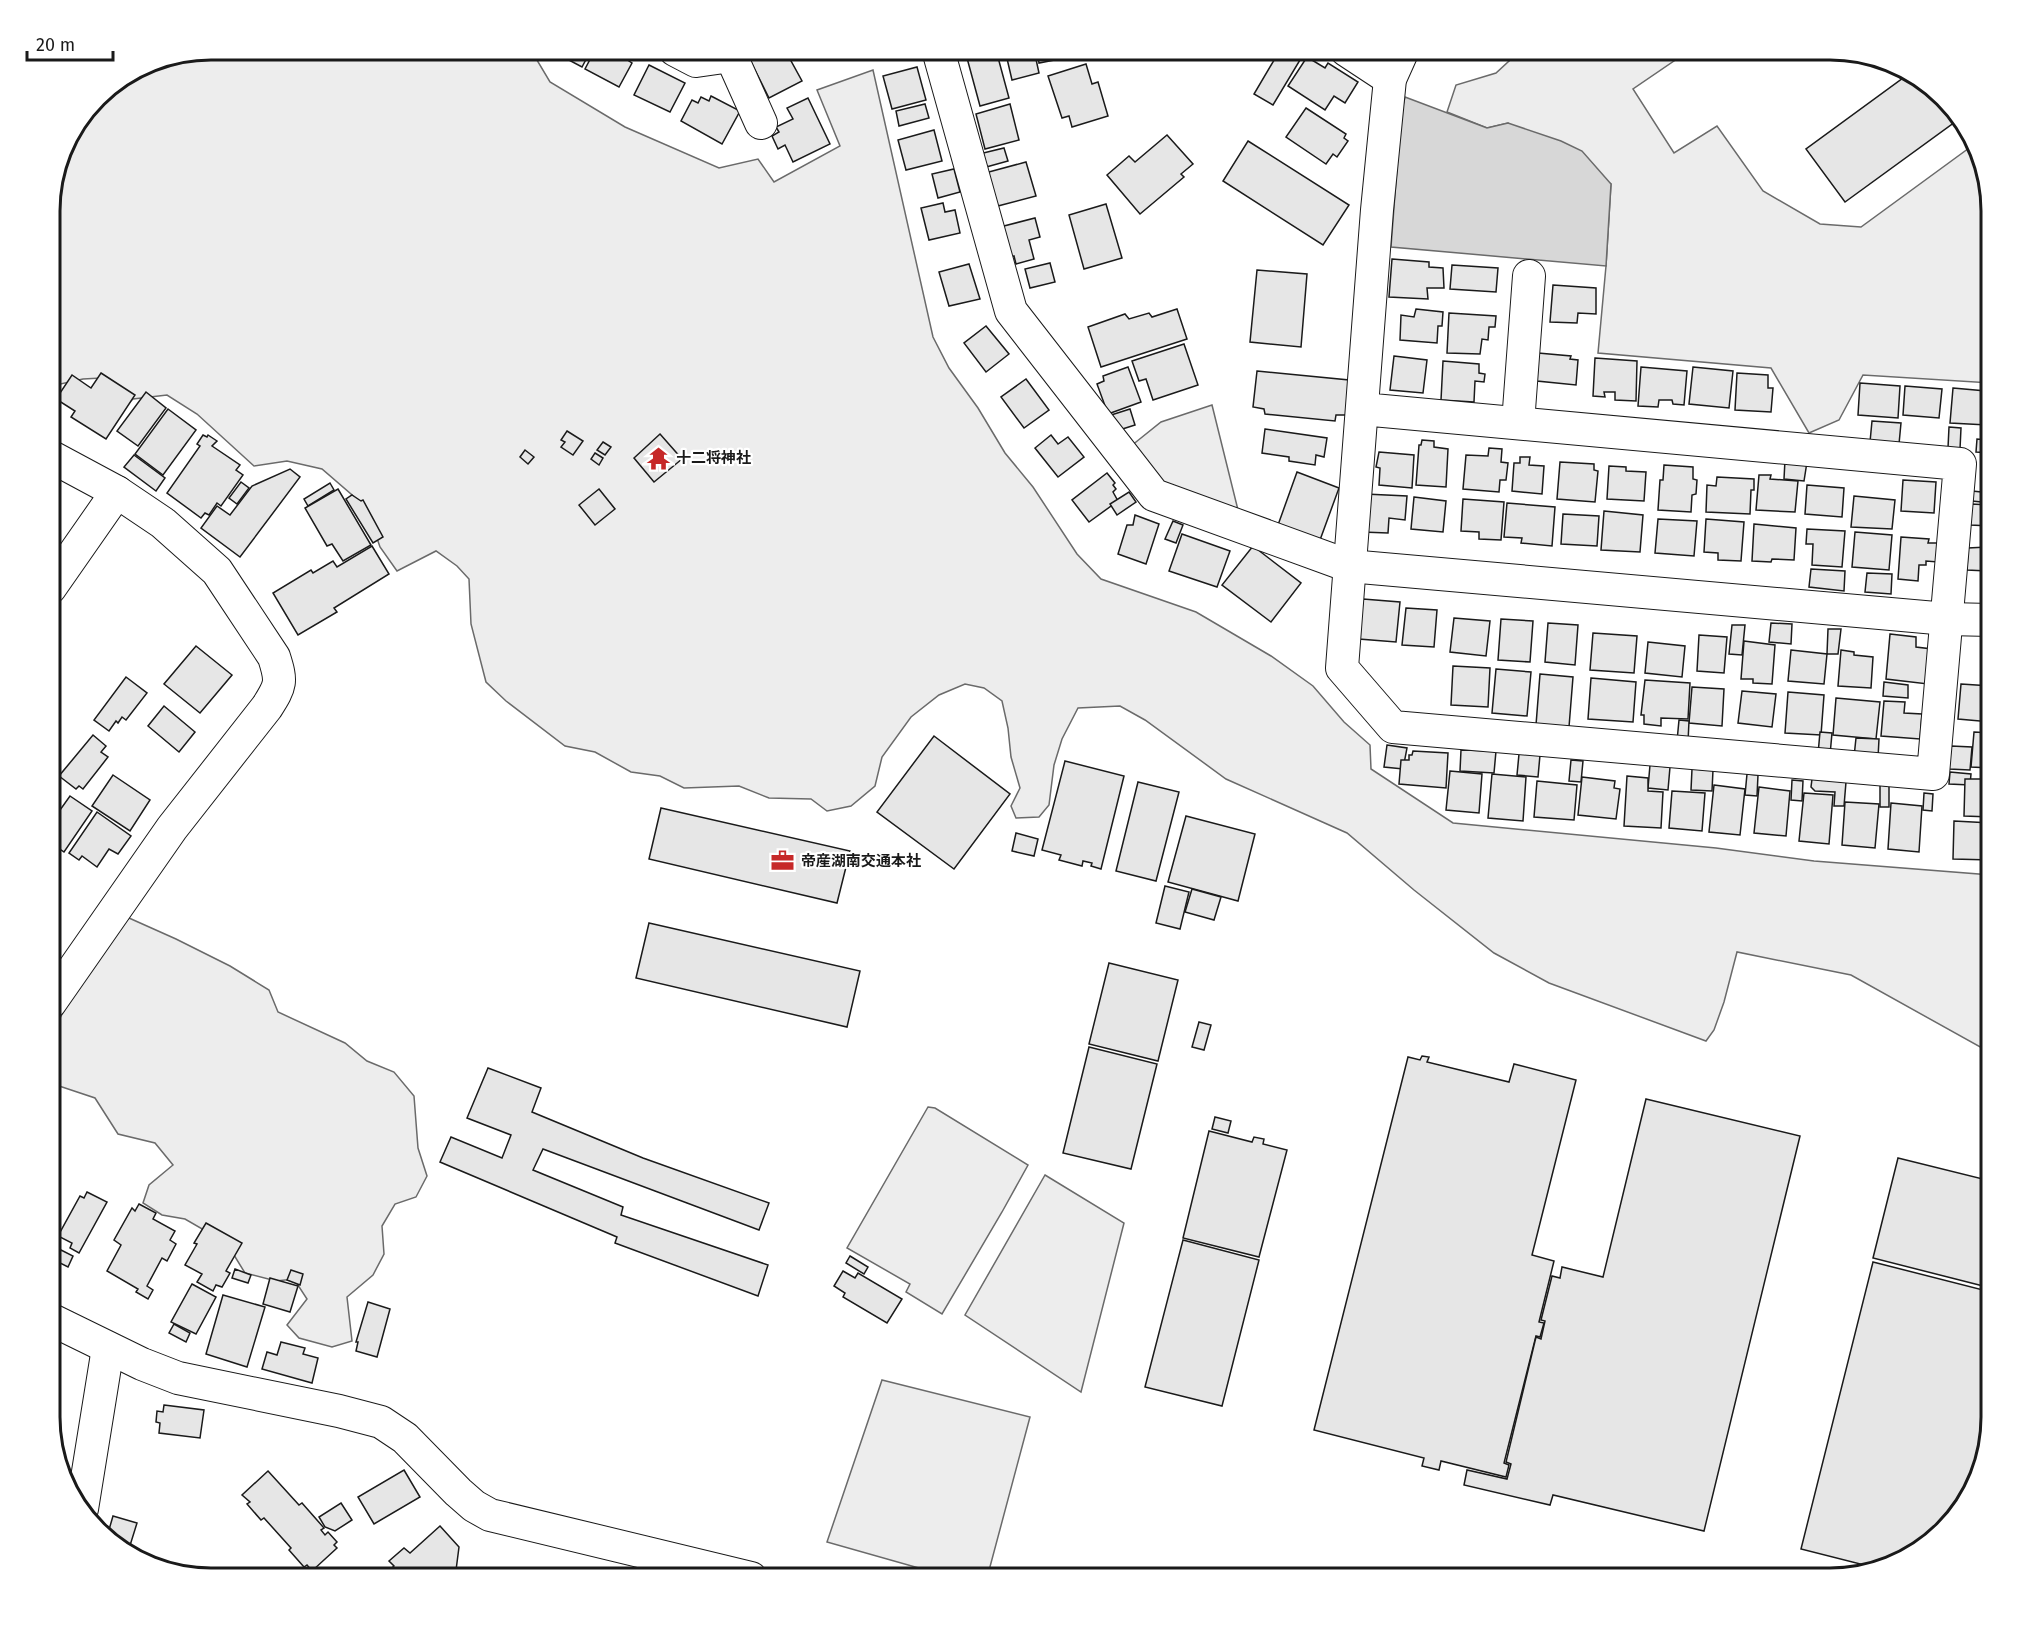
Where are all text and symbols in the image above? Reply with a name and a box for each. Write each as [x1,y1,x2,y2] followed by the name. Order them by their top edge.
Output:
[27,24,112,62] scale bar
[36,34,75,56] text: 20 m
[645,445,671,471] temple icon: 十二将神社
[676,449,751,467] place label: 十二将神社
[770,848,796,874] office icon: 帝産湖南交通本社
[801,852,921,870] place label: 帝産湖南交通本社

